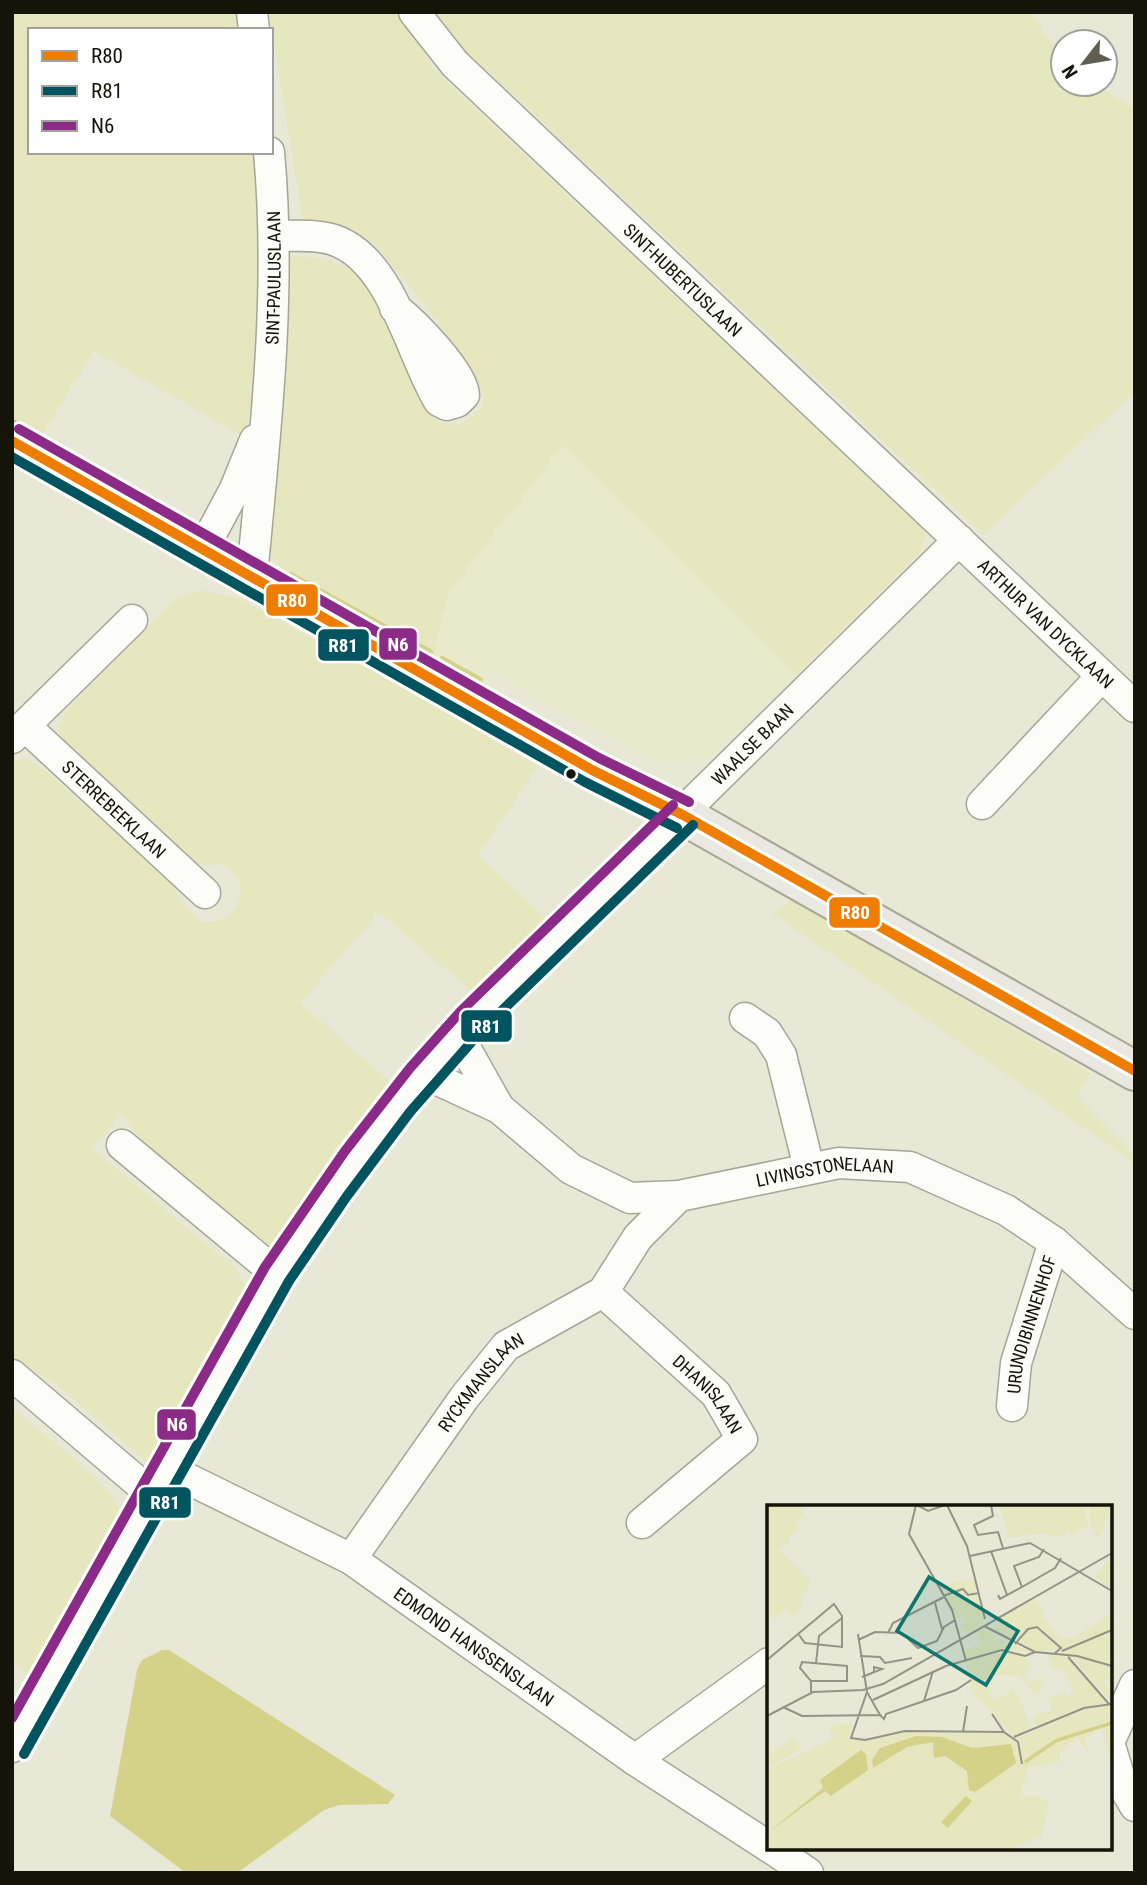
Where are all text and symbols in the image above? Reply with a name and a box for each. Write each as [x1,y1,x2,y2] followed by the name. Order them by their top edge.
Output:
[28,28,273,154] legend
[1049,28,1119,98] north arrow
[91,44,123,68] text: R80
[1057,61,1083,82] text: N
[91,79,123,103] text: R81
[91,114,114,138] text: N6
[261,211,284,345] street label: SINT-PAULUSLAAN
[619,219,747,340] street label: SINT-HUBERTUSLAAN
[974,554,1118,692] street label: ARTHUR VAN DYCKLAAN
[265,583,319,617] line badge: R80
[277,589,307,612] text: R80
[378,627,418,661] line badge: N6
[317,628,370,662] line badge: R81
[387,633,409,656] text: N6
[328,634,358,657] text: R81
[707,699,798,789] street label: WAALSE BAAN
[58,756,171,862] street label: STERREBEEKLAAN
[564,767,578,781] unlabelled marker
[828,896,881,929] line badge: R80
[840,901,870,924] text: R80
[460,1009,513,1043] line badge: R81
[471,1015,501,1038] text: R81
[754,1152,894,1190] street label: LIVINGSTONELAAN
[1003,1252,1060,1395] street label: URUNDIBINNENHOF
[433,1328,527,1436] street label: RYCKMANSLAAN
[669,1350,747,1437] street label: DHANISLAAN
[156,1408,197,1441] line badge: N6
[166,1413,188,1436] text: N6
[138,1486,192,1519] line badge: R81
[150,1491,180,1514] text: R81
[767,1505,1112,1850] inset map
[390,1583,558,1710] street label: EDMOND HANSSENSLAAN

